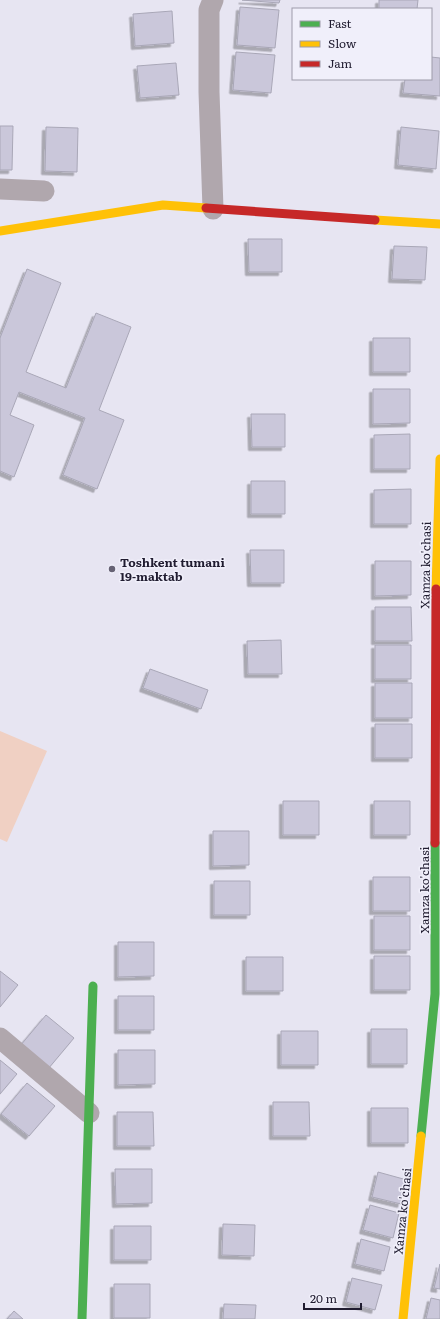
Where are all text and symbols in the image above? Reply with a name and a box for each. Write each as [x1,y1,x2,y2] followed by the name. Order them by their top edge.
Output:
[292,8,432,80] legend
[328,14,352,32] text: Fast
[328,34,357,52] text: Slow
[328,54,353,72] text: Jam
[415,521,435,609] street label: Xamza ko'chasi
[120,553,225,585] place label: Toshkent tumani 19-maktab
[107,564,117,574] marker: Toshkent tumani 19-maktab
[415,846,433,934] street label: Xamza ko'chasi
[388,1167,416,1255] street label: Xamza ko'chasi
[304,1285,361,1311] scale bar
[310,1289,337,1307] text: 20 m

